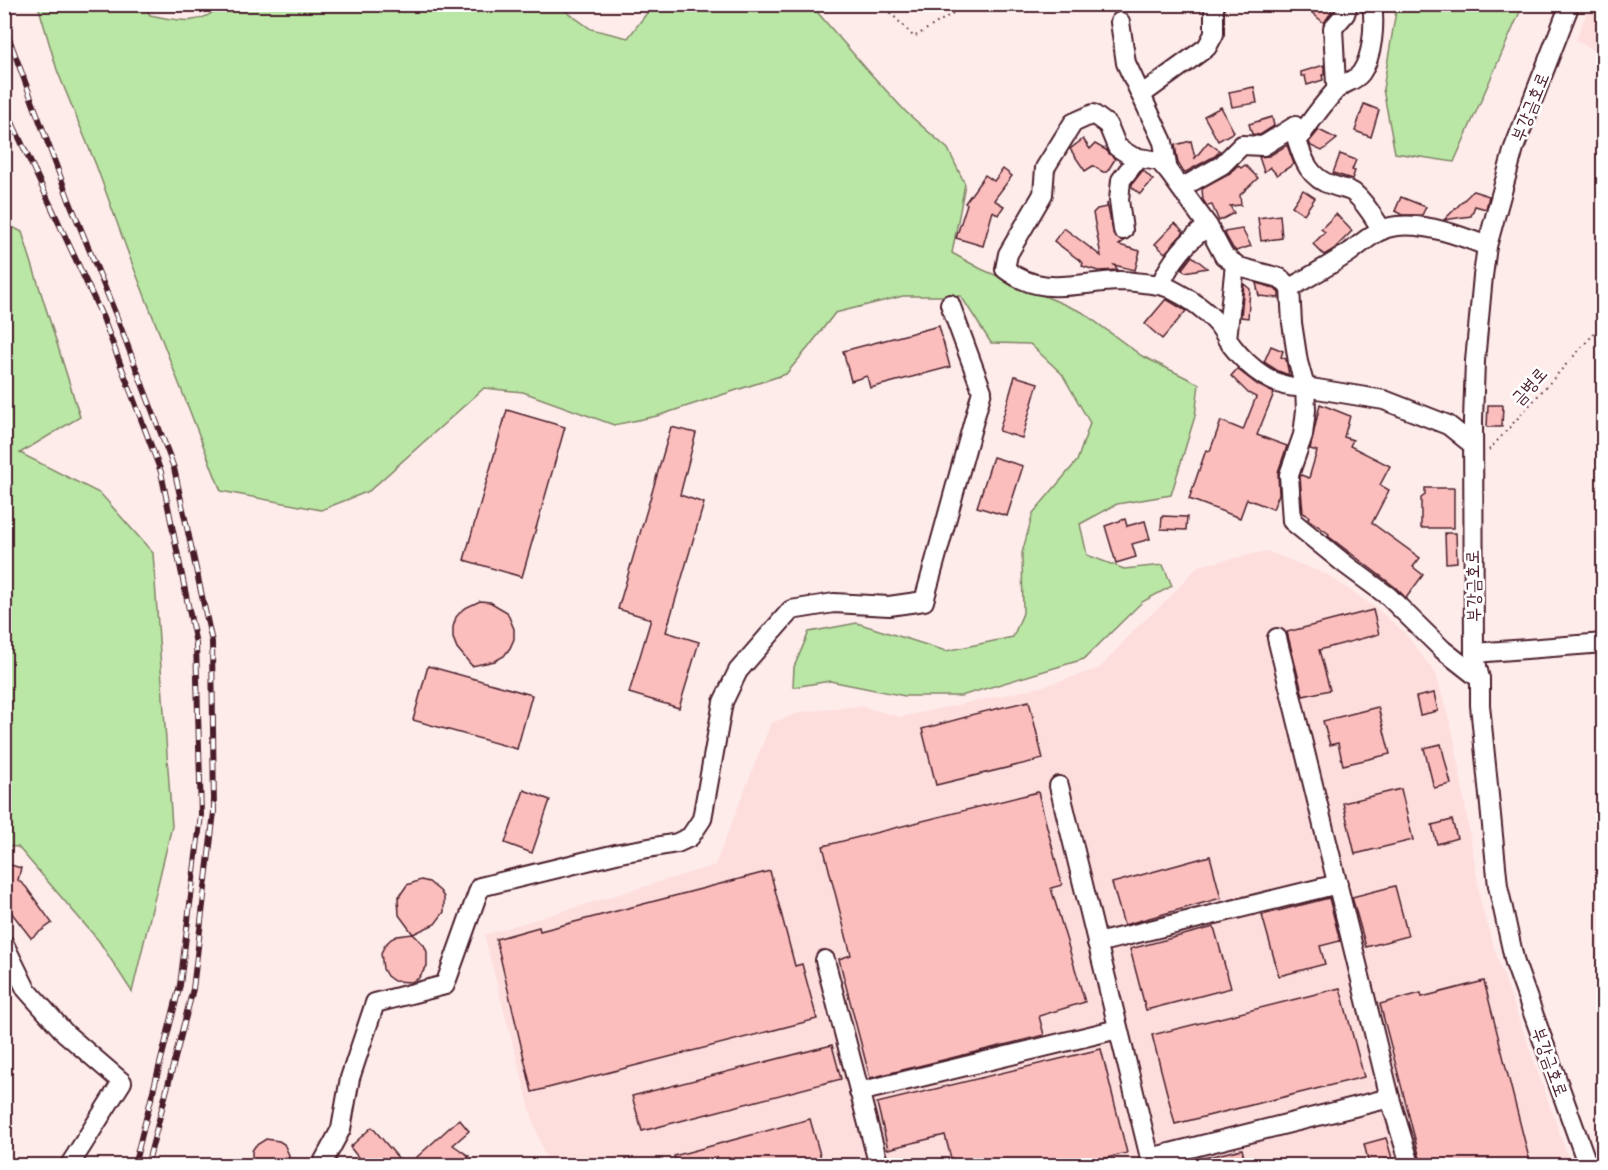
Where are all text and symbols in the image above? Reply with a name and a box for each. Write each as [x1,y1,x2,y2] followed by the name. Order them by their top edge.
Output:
[1504,69,1554,145] street label: 부강금호로
[1505,361,1552,410] street label: 금병로
[1459,550,1485,622] street label: 부강금호로
[1527,1024,1575,1100] street label: 부강금호로

